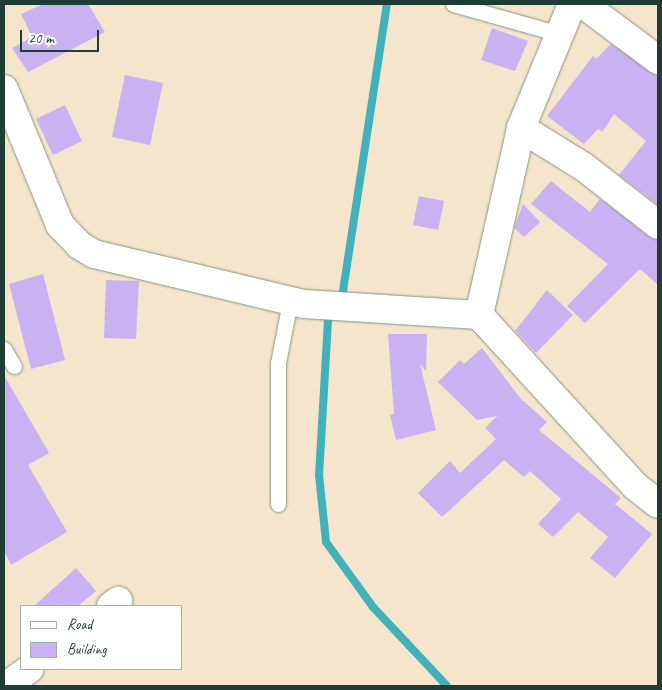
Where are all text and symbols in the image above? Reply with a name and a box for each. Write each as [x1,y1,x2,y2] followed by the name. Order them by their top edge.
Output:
[22,20,101,52] scale bar
[28,29,54,48] text: 20 m
[20,605,182,670] legend
[67,615,92,634] text: Road
[67,640,106,659] text: Building

